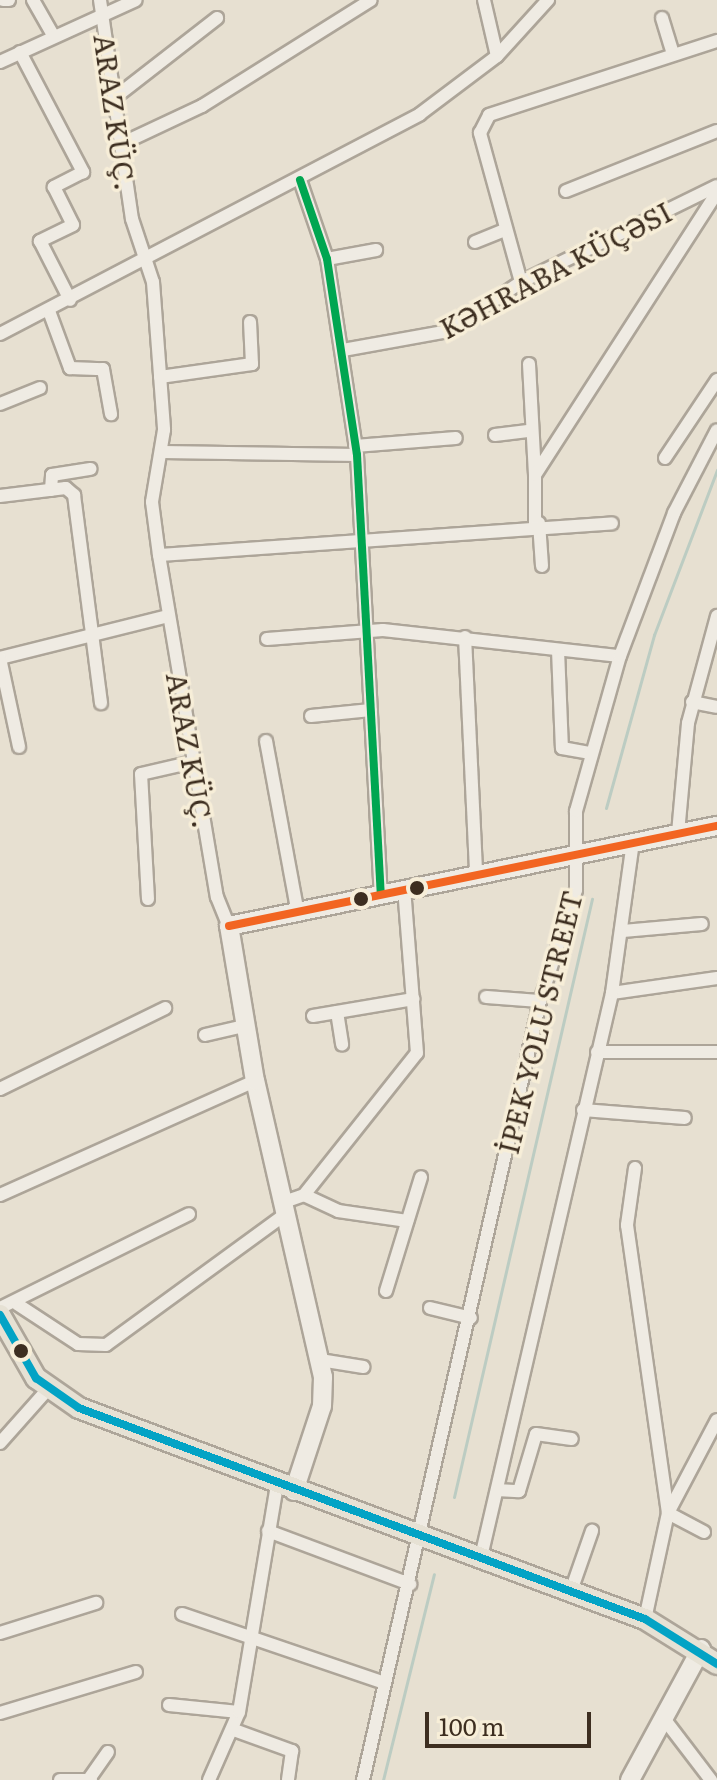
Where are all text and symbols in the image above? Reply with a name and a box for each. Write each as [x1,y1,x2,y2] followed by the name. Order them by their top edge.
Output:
[88,32,144,192] street label: ARAZ KÜÇ.
[433,194,677,344] street label: KƏHRABA KÜÇƏSI
[161,670,221,830] street label: ARAZ KÜÇ.
[409,880,425,896] unlabelled marker
[490,887,588,1157] street label: İPEK YOLU STREET
[353,891,369,907] unlabelled marker
[13,1343,29,1359] unlabelled marker
[429,1696,595,1746] scale bar
[439,1708,505,1743] text: 100 m

